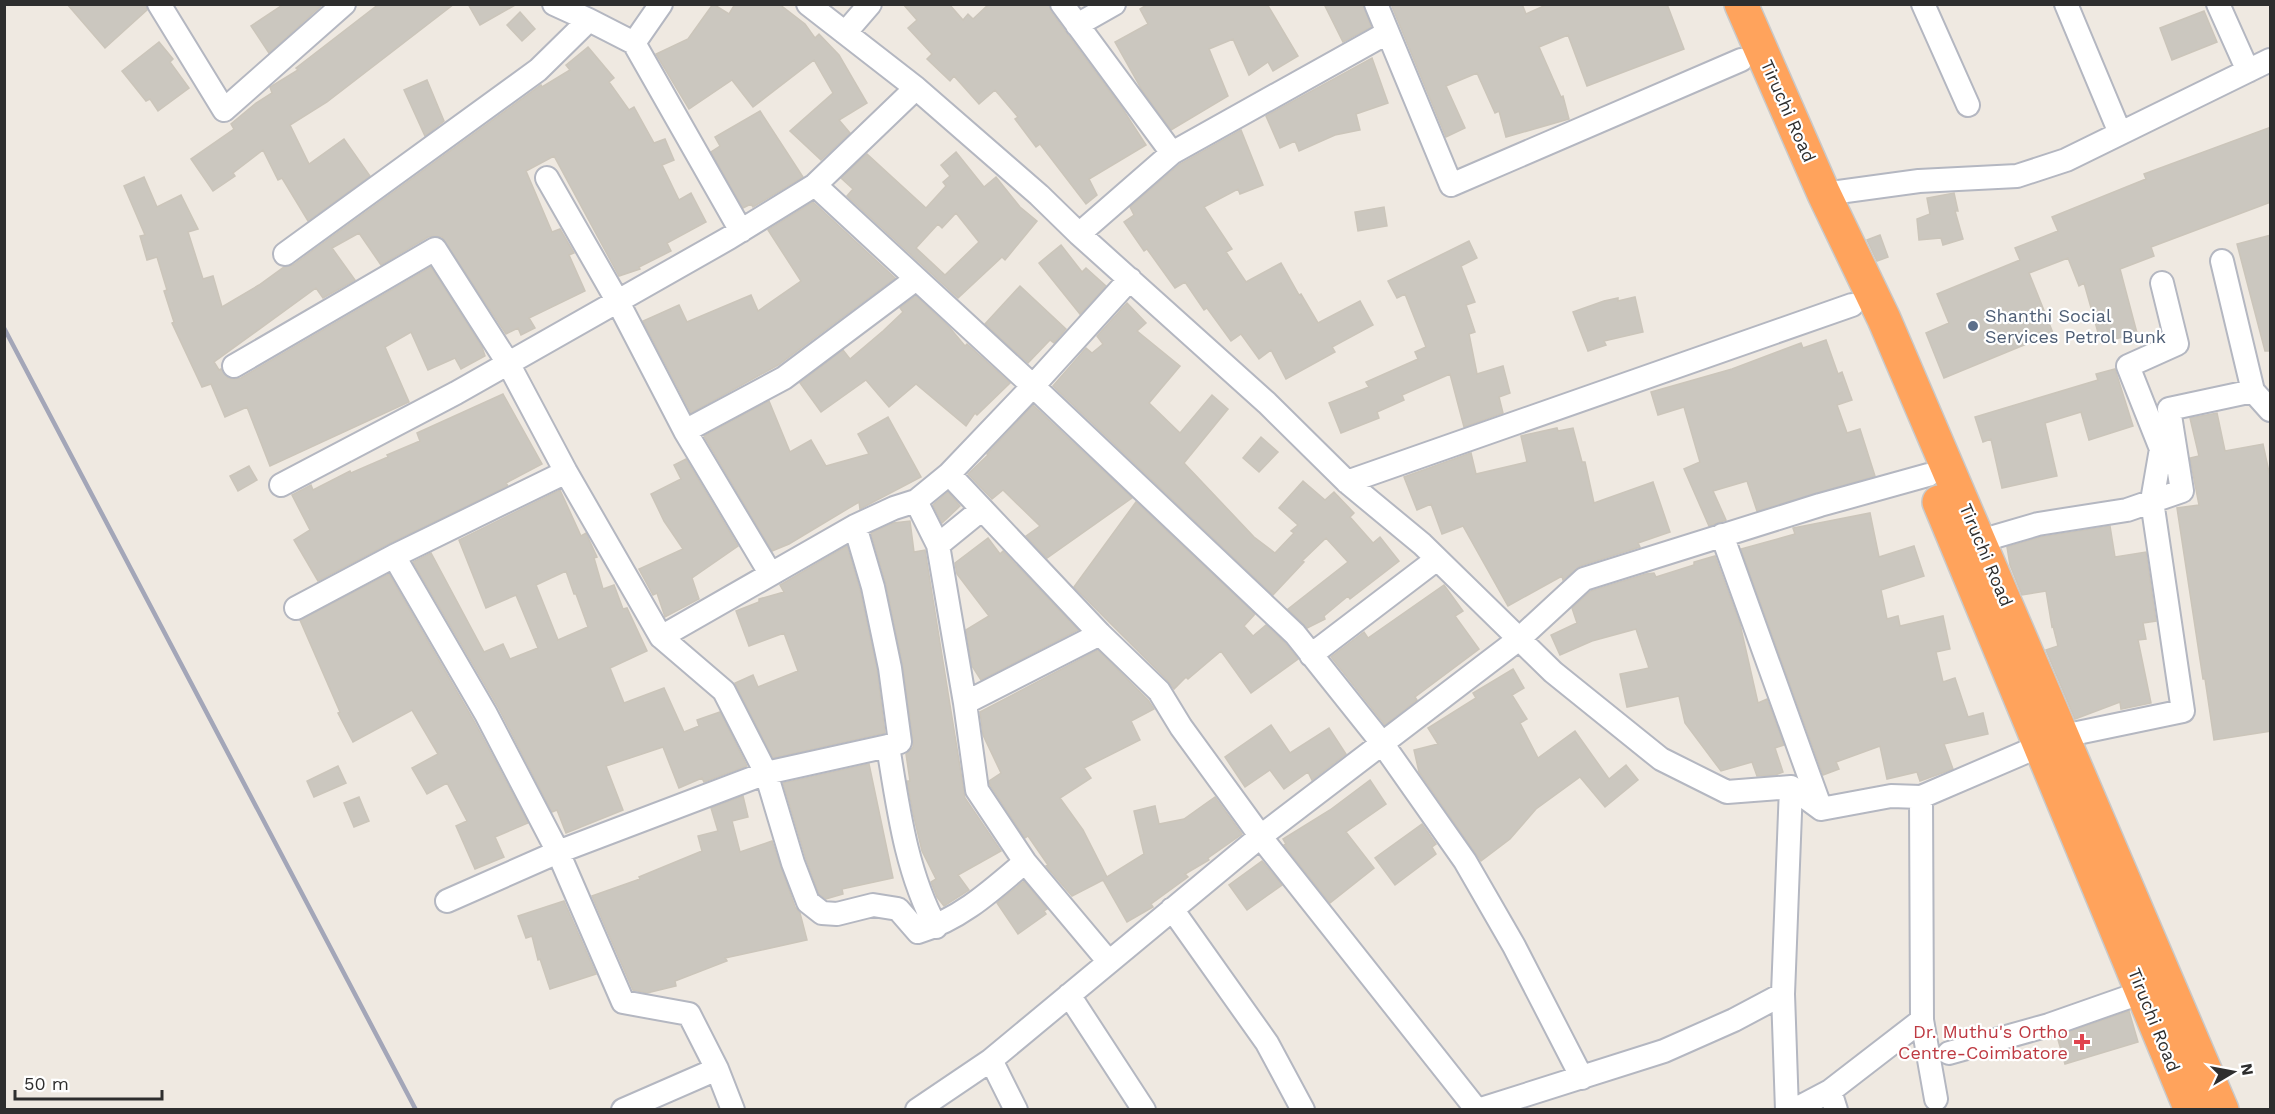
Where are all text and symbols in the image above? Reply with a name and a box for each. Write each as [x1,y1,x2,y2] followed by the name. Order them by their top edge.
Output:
[1757,56,1820,165] street label: Tiruchi Road
[1985,305,2166,347] place label: Shanthi Social Services Petrol Bunk
[1966,319,1980,333] marker: Shanthi Social Services Petrol Bunk
[1955,500,2018,609] street label: Tiruchi Road
[2124,965,2185,1075] street label: Tiruchi Road
[1898,1021,2068,1063] place label: Dr. Muthu's Ortho Centre-Coimbatore
[2073,1033,2091,1051] marker: Dr. Muthu's Ortho Centre-Coimbatore
[2203,1042,2263,1102] north arrow
[2237,1062,2258,1077] text: N
[15,1063,162,1101] scale bar
[24,1073,69,1094] text: 50 m

